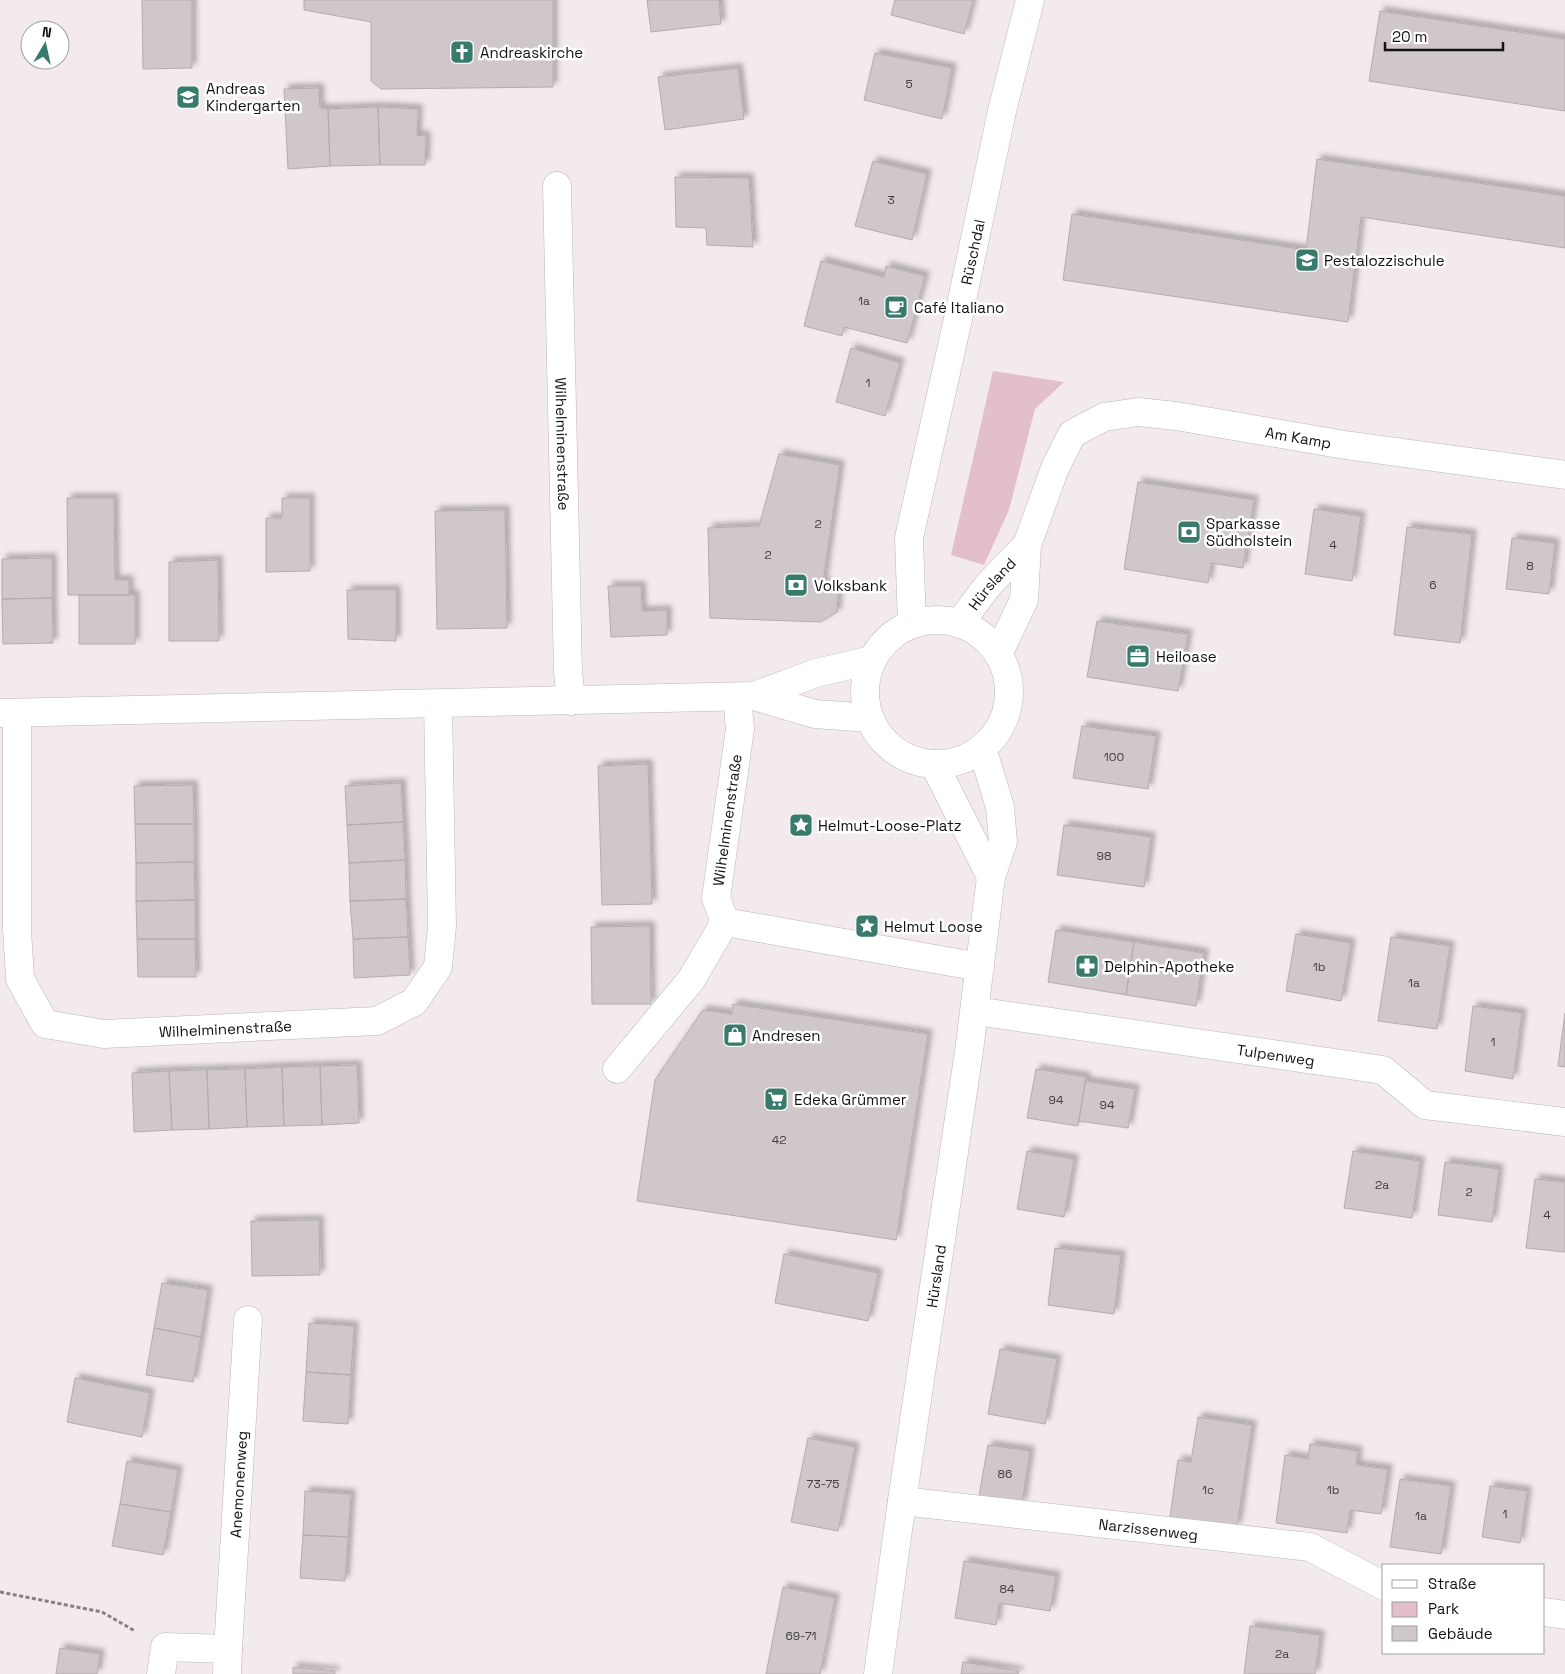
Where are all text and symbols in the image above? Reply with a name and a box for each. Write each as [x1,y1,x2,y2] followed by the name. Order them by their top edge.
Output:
[20,20,70,70] north arrow
[1385,20,1502,52] scale bar
[41,23,53,42] text: N
[1392,27,1427,46] text: 20 m
[449,39,475,65] church icon: Andreaskirche
[480,43,583,62] place label: Andreaskirche
[905,76,913,92] house number: 5
[206,79,301,115] place label: Andreas Kindergarten
[175,84,201,110] school or university icon: Andreas Kindergarten
[887,192,895,208] house number: 3
[956,217,988,287] street label: Rüschdal
[1294,247,1320,273] school or university icon: Pestalozzischule
[1324,251,1445,270] place label: Pestalozzischule
[858,293,870,309] house number: 1a
[883,294,909,320] cafe icon: Café Italiano
[914,298,1004,317] place label: Café Italiano
[865,375,871,391] house number: 1
[552,377,574,511] street label: Wilhelminenstraße
[1264,422,1333,452] street label: Am Kamp
[1206,514,1292,550] place label: Sparkasse Südholstein
[814,516,822,532] house number: 2
[1176,519,1202,545] bank icon: Sparkasse Südholstein
[1329,537,1337,553] house number: 4
[764,547,772,563] house number: 2
[964,553,1019,614] street label: Hürsland
[1526,558,1534,574] house number: 8
[783,572,809,598] bank icon: Volksbank
[814,576,887,595] place label: Volksbank
[1429,577,1437,593] house number: 6
[1125,643,1151,669] office icon: Heiloase
[1156,647,1217,666] place label: Heiloase
[1104,749,1124,765] house number: 100
[708,753,746,887] street label: Wilhelminenstraße
[788,812,814,838] place icon: Helmut-Loose-Platz
[818,816,962,835] place label: Helmut-Loose-Platz
[1097,848,1111,864] house number: 98
[854,913,880,939] place icon: Helmut Loose
[884,917,983,936] place label: Helmut Loose
[1074,953,1100,979] pharmacy icon: Delphin-Apotheke
[1104,957,1235,976] place label: Delphin-Apotheke
[1313,959,1326,975] house number: 1b
[1408,975,1420,991] house number: 1a
[158,1016,293,1041] street label: Wilhelminenstraße
[722,1022,748,1048] shop icon: Andresen
[752,1026,821,1045] place label: Andresen
[1490,1034,1496,1050] house number: 1
[1236,1039,1316,1070] street label: Tulpenweg
[763,1086,789,1112] supermarket icon: Edeka Grümmer
[794,1090,907,1109] place label: Edeka Grümmer
[1049,1092,1064,1108] house number: 94
[1100,1097,1115,1113] house number: 94
[772,1132,786,1148] house number: 42
[1375,1177,1389,1193] house number: 2a
[1465,1184,1473,1200] house number: 2
[1543,1207,1551,1223] house number: 4
[921,1243,950,1309] street label: Hürsland
[225,1430,251,1538] street label: Anemonenweg
[998,1466,1012,1482] house number: 86
[807,1476,839,1492] house number: 73-75
[1202,1482,1214,1498] house number: 1c
[1327,1482,1340,1498] house number: 1b
[1502,1506,1508,1522] house number: 1
[1415,1508,1427,1524] house number: 1a
[1098,1514,1199,1544] street label: Narzissenweg
[1382,1564,1545,1654] legend
[1428,1574,1477,1593] text: Straße
[1000,1581,1015,1597] house number: 84
[1428,1599,1459,1618] text: Park
[1428,1624,1493,1643] text: Gebäude
[785,1628,817,1644] house number: 69-71
[1275,1646,1289,1662] house number: 2a

